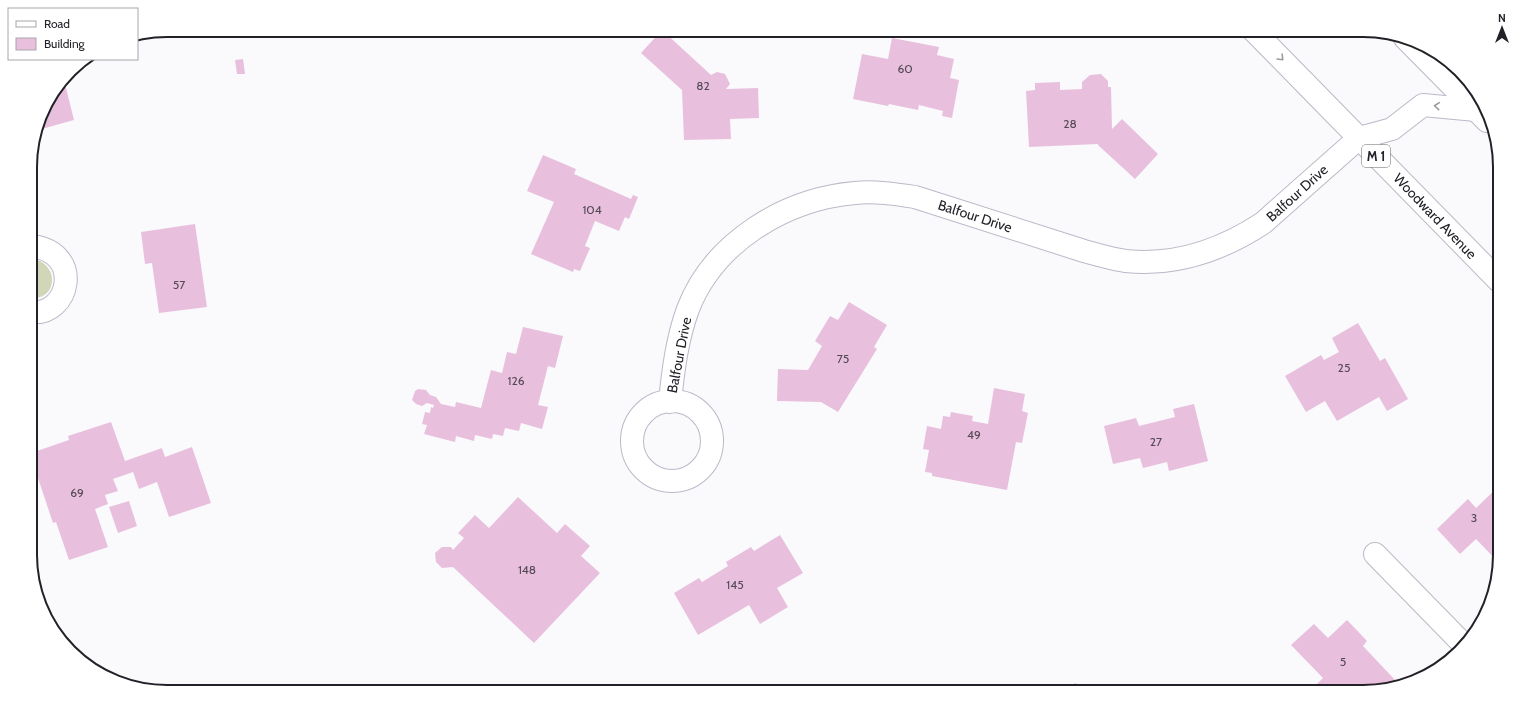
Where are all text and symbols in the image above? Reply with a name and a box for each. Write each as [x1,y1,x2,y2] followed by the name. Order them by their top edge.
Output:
[8,8,138,60] legend
[1482,8,1522,48] north arrow
[1498,11,1506,25] text: N
[44,16,70,31] text: Road
[44,36,86,51] text: Building
[1276,53,1284,61] one-way arrow
[897,61,913,76] house number: 60
[696,78,710,93] house number: 82
[1434,102,1440,111] one-way arrow
[1063,116,1077,131] house number: 28
[1362,145,1390,167] road number: M 1
[1262,161,1332,225] street label: Balfour Drive
[1390,169,1480,263] street label: Woodward Avenue
[936,196,1014,236] street label: Balfour Drive
[582,202,602,217] house number: 104
[173,277,185,292] house number: 57
[663,316,695,394] street label: Balfour Drive
[837,351,849,366] house number: 75
[1338,360,1350,375] house number: 25
[507,373,525,388] house number: 126
[967,427,981,442] house number: 49
[1150,434,1162,449] house number: 27
[70,485,84,500] house number: 69
[1471,510,1477,525] house number: 3
[518,562,536,577] house number: 148
[726,577,744,592] house number: 145
[1340,654,1346,669] house number: 5

